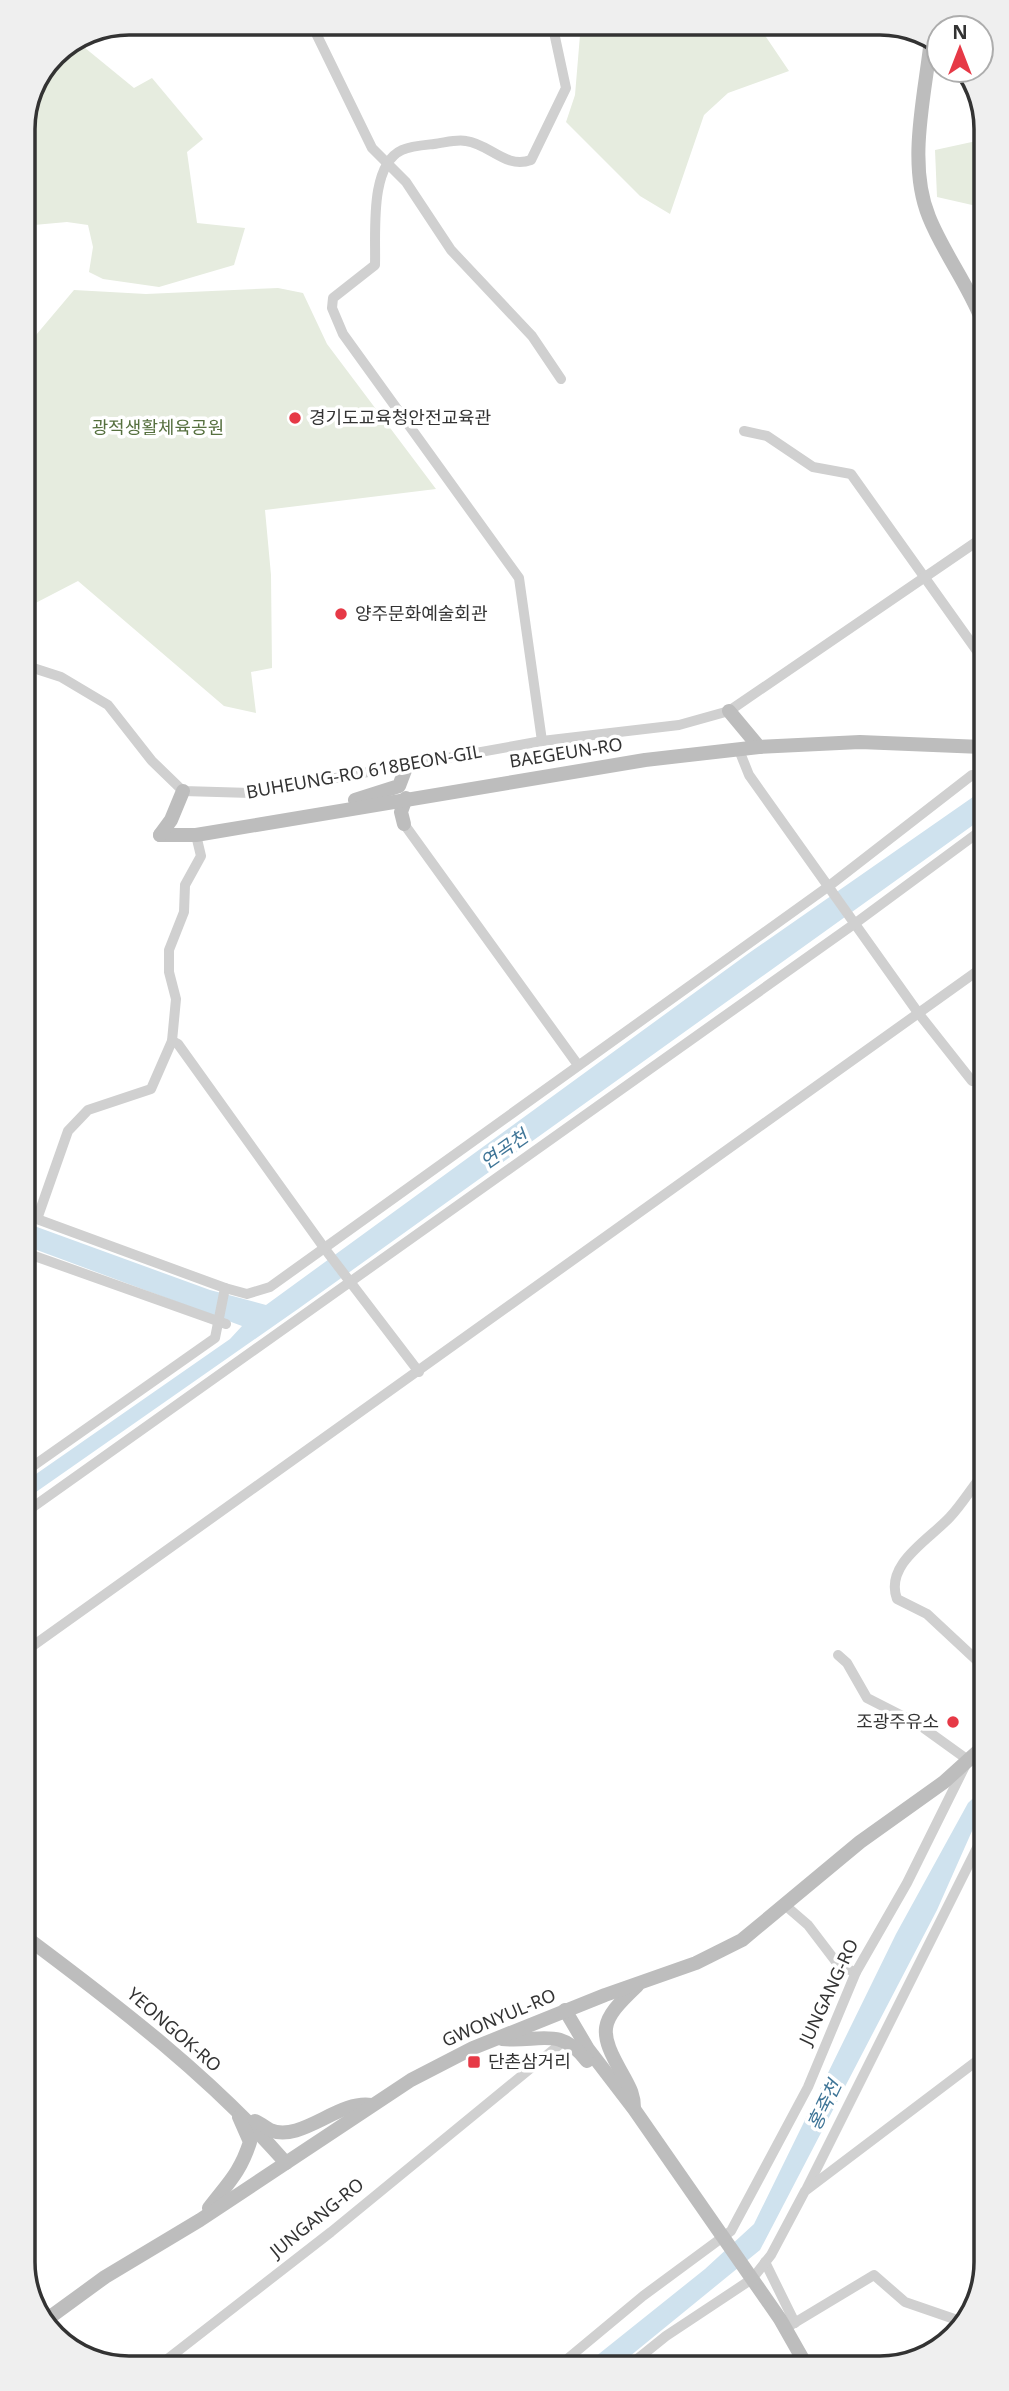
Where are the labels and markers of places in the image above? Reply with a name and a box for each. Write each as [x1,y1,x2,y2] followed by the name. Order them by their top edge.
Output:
[309,405,492,429] place label: 경기도교육청안전교육관
[287,410,303,426] marker: 경기도교육청안전교육관
[355,601,488,625] place label: 양주문화예술회관
[333,606,349,622] marker: 양주문화예술회관
[856,1709,939,1733] place label: 조광주유소
[945,1714,961,1730] marker: 조광주유소
[488,2049,571,2073] place label: 단촌삼거리
[466,2054,482,2070] marker: 단촌삼거리

